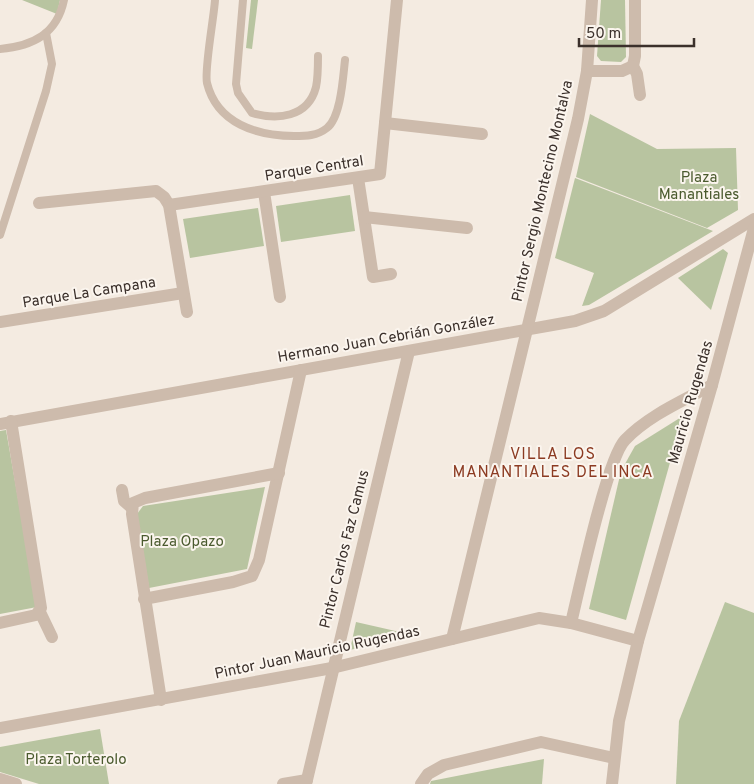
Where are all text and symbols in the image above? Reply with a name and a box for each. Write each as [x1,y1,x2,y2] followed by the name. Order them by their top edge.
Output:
[579,15,694,47] scale bar
[586,25,621,44] text: 50 m
[509,79,578,304] street label: Pintor Sergio Montecino Montalva
[263,152,365,187] street label: Parque Central
[659,169,739,205] park label: Plaza Manantiales
[21,274,157,313] street label: Parque La Campana
[276,311,496,368] street label: Hermano Juan Cebrián González
[665,338,718,466] street label: Mauricio Rugendas
[452,445,654,483] district label: VILLA LOS MANANTIALES DEL INCA
[317,468,374,631] street label: Pintor Carlos Faz Camus
[140,533,224,552] park label: Plaza Opazo
[213,622,422,684] street label: Pintor Juan Mauricio Rugendas
[25,751,127,770] park label: Plaza Torterolo

